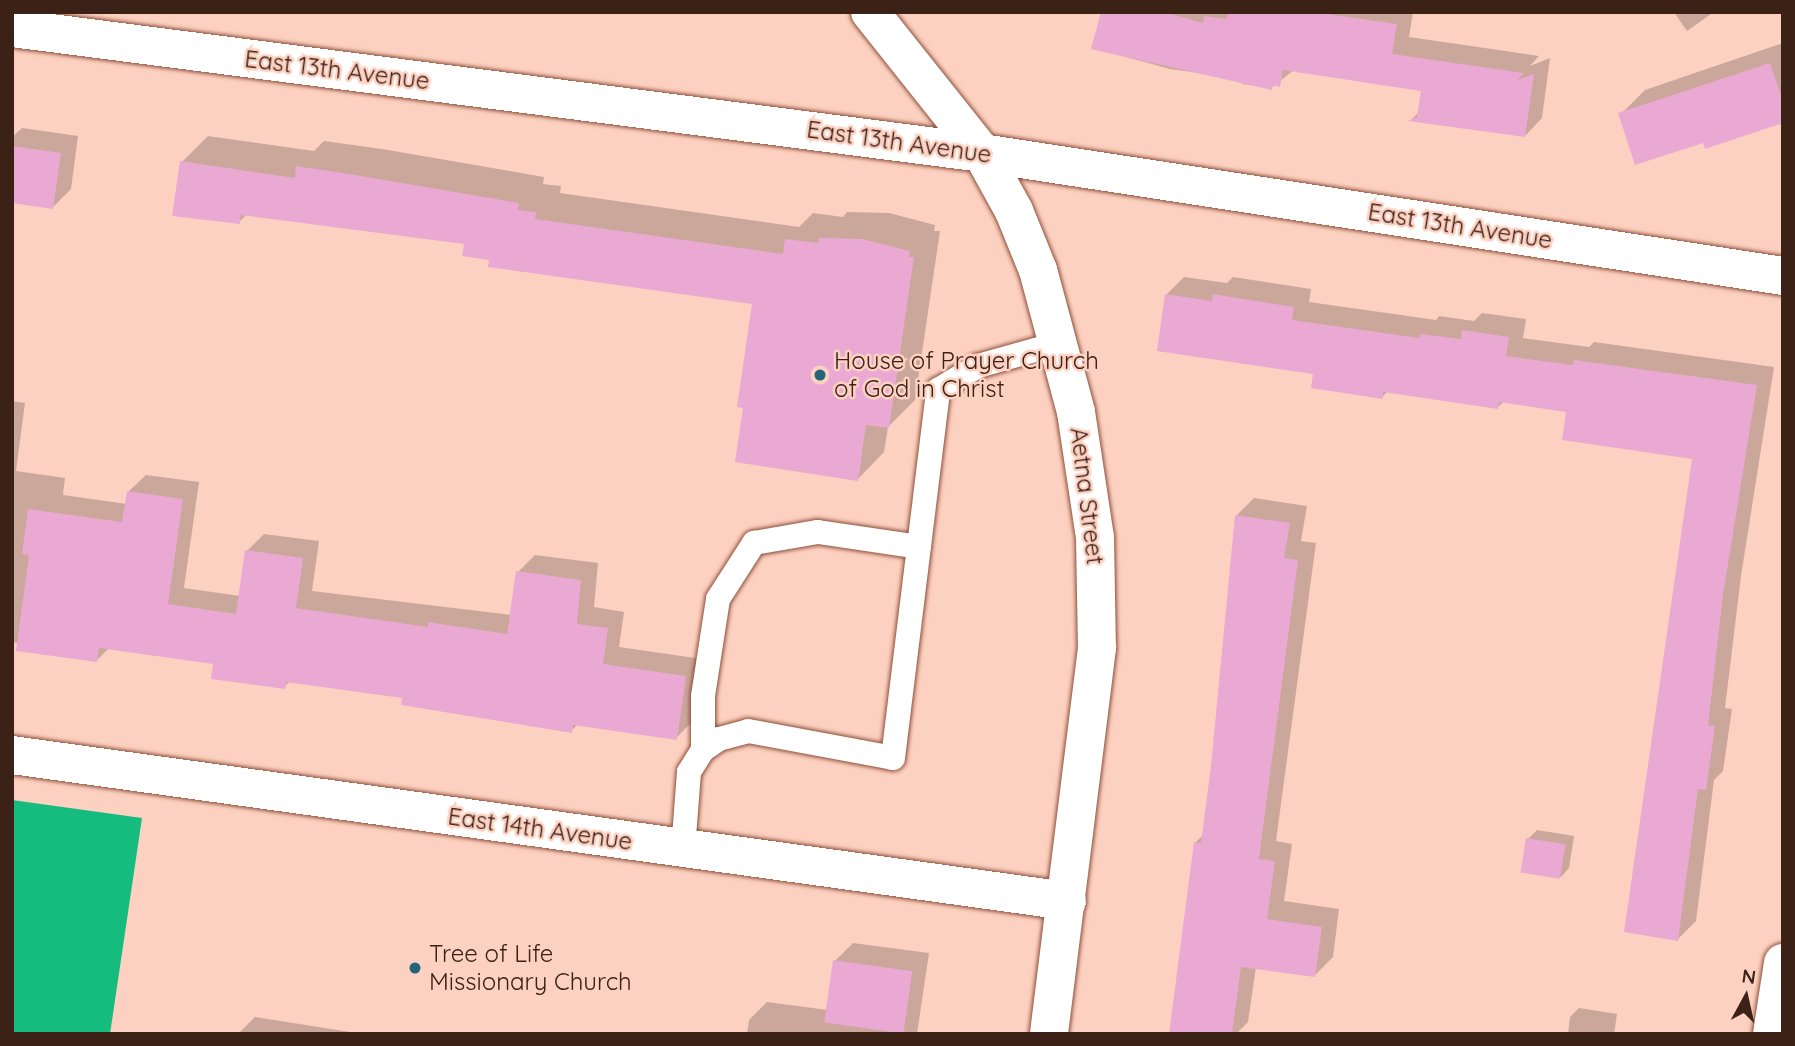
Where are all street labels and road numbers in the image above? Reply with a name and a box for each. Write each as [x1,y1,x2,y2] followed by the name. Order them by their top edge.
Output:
[243,44,431,96] street label: East 13th Avenue
[805,115,993,169] street label: East 13th Avenue
[1366,197,1554,255] street label: East 13th Avenue
[1064,426,1110,566] street label: Aetna Street
[446,802,634,856] street label: East 14th Avenue

